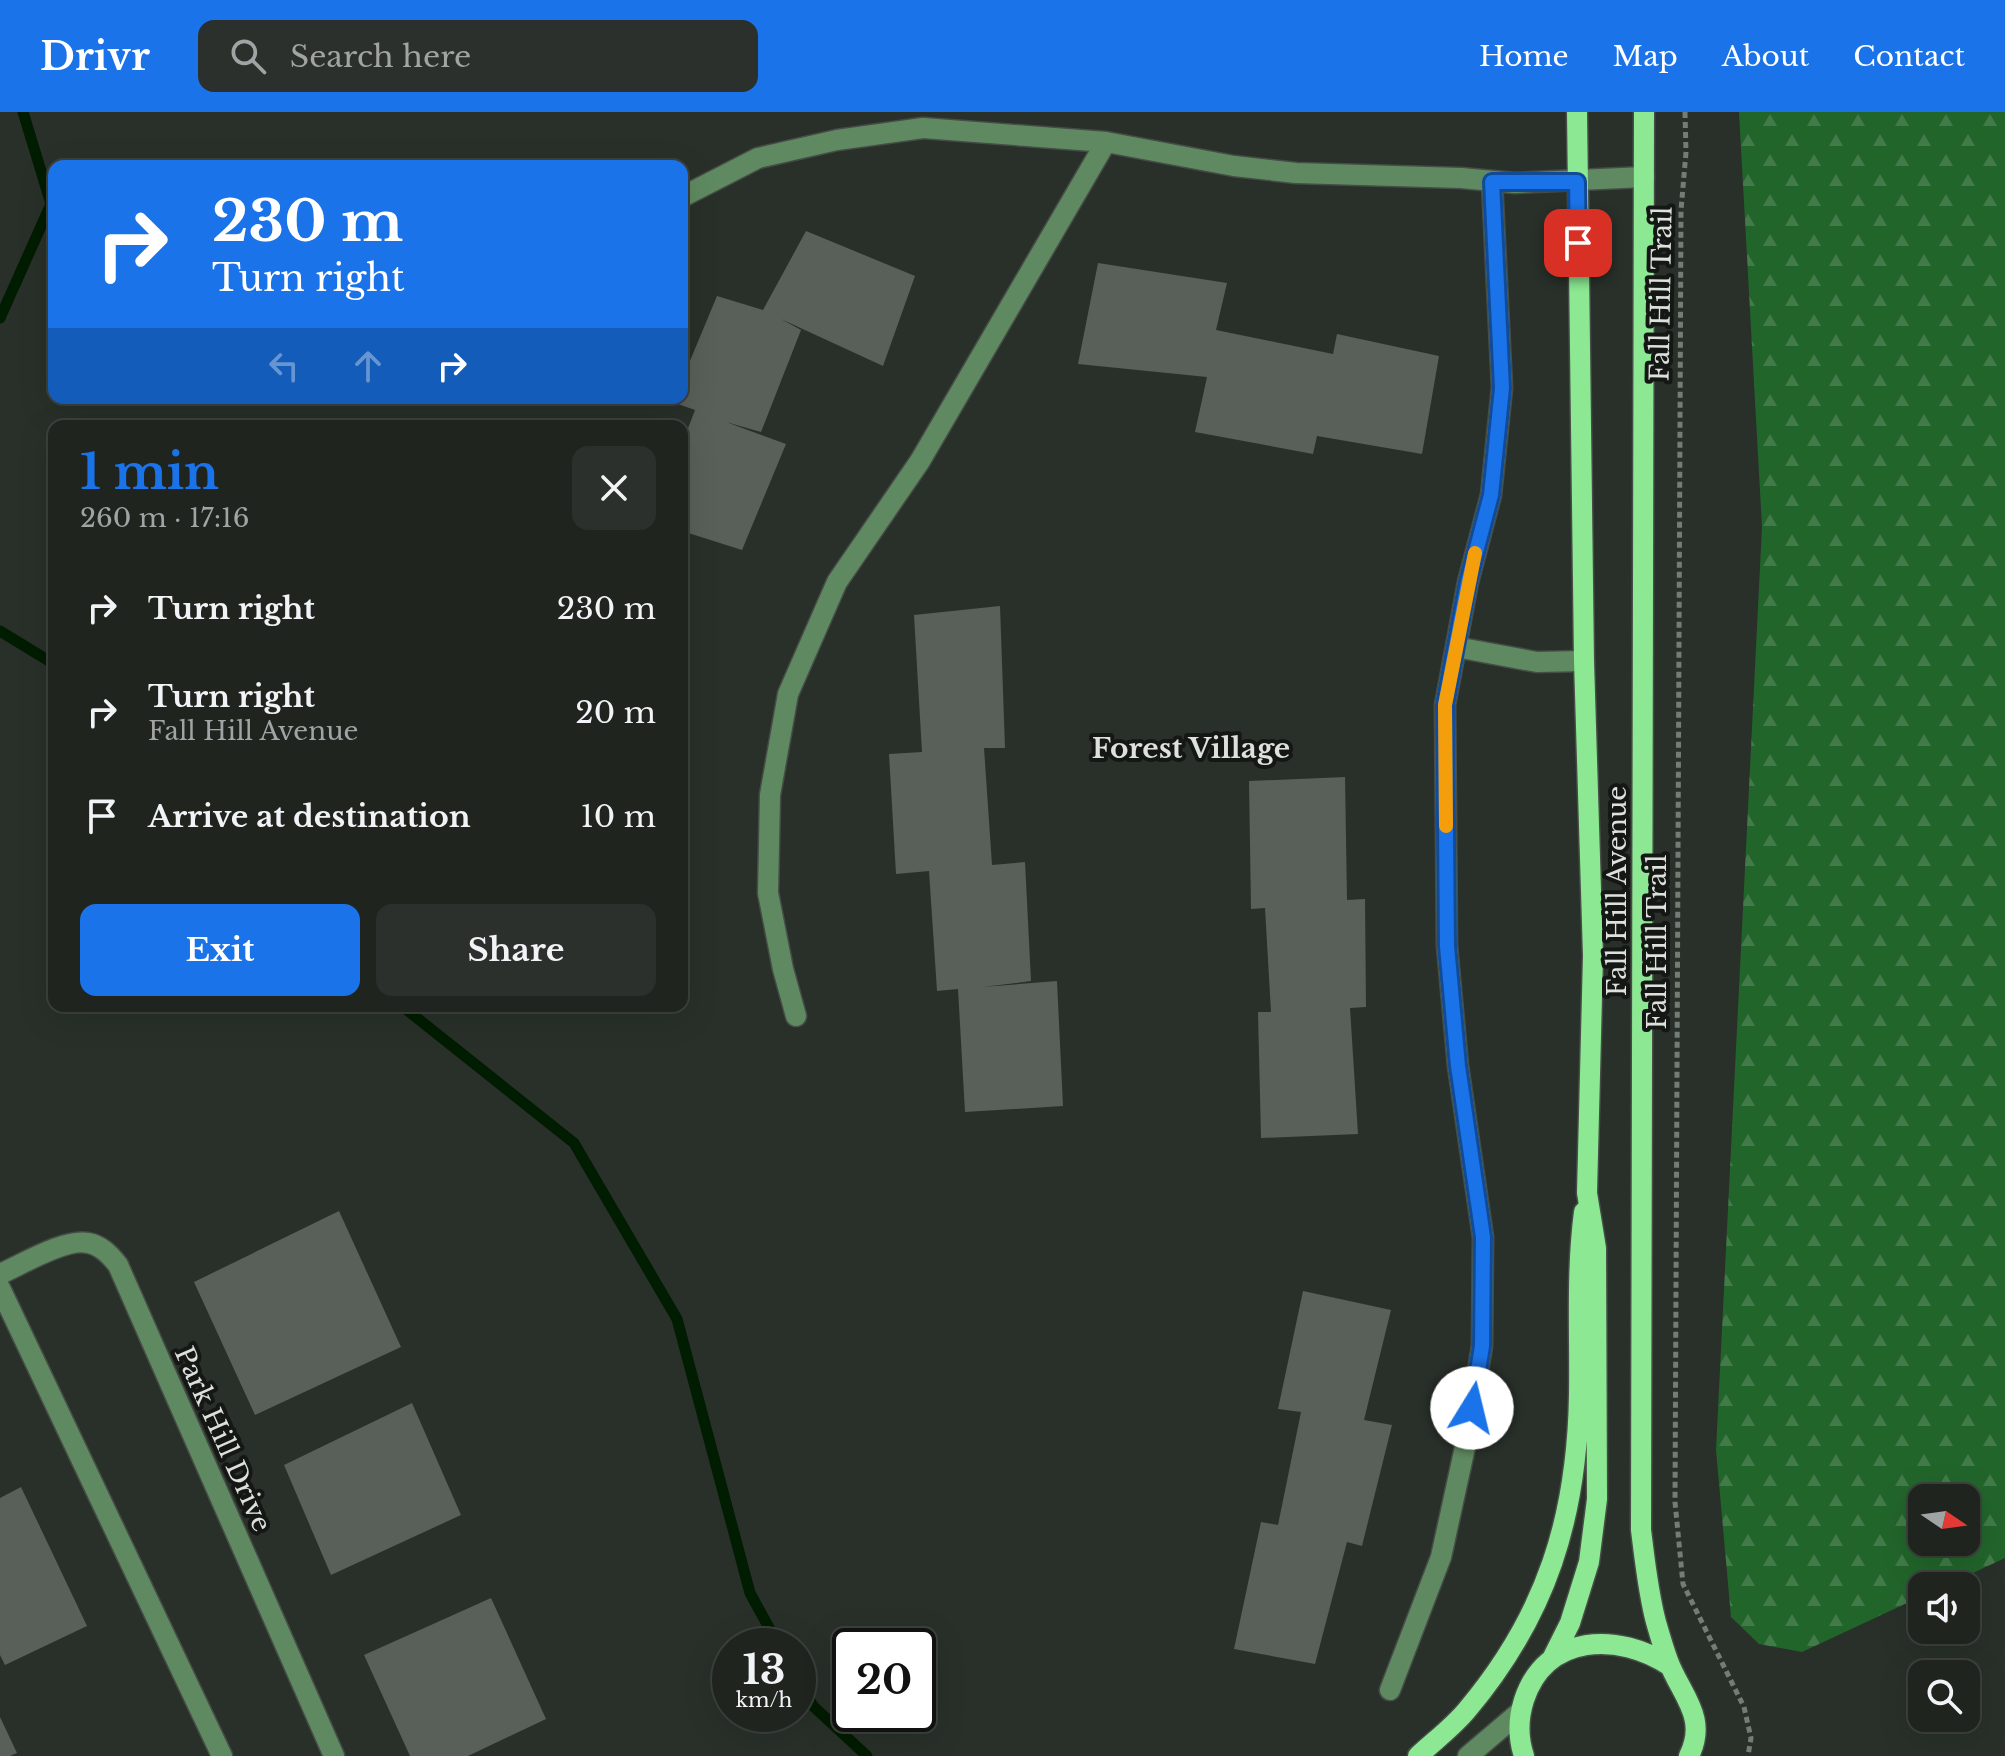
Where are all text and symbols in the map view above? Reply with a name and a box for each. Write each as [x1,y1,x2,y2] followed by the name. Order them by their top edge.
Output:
[198,20,758,92] search box
[40,33,150,80] text: Drivr
[226,34,270,78] icon: search
[290,38,471,75] text: Search here
[1479,39,1569,74] text: Home
[1613,39,1678,74] text: Map
[1722,39,1809,74] text: About
[1853,39,1965,74] text: Contact
[212,187,403,256] text: 230 m
[80,192,184,296] icon: right
[1643,206,1679,382] street label: Fall Hill Trail
[1544,209,1612,277] pin
[1556,221,1600,265] icon: arrive
[212,256,405,301] text: Turn right
[262,344,306,388] icon: left
[346,344,390,388] icon: ahead
[430,344,474,388] icon: right
[80,442,219,502] text: 1 min
[572,446,656,530] button: close
[80,502,249,534] text: 260 m · 17:16
[80,586,124,630] icon: right
[148,590,315,627] text: Turn right
[557,590,656,627] text: 230 m
[148,678,315,715] text: Turn right
[80,690,124,734] icon: right
[575,694,656,731] text: 20 m
[148,715,359,747] text: Fall Hill Avenue
[1092,731,1290,766] district label: Forest Village
[1601,786,1633,996] street label: Fall Hill Avenue
[80,794,124,838] icon: arrive
[148,798,471,835] text: Arrive at destination
[580,798,656,835] text: 10 m
[1641,855,1673,1029] street label: Fall Hill Trail
[80,904,360,996] button: Exit
[376,904,656,996] button: Share
[168,1342,278,1536] street label: Park Hill Drive
[1430,1366,1514,1450] position arrow
[1908,1484,1980,1556] north arrow
[1908,1484,1980,1732] map controls
[1908,1572,1980,1644] button: sound
[832,1628,936,1732] speed limit sign: 20
[743,1645,785,1695] text: 13
[1908,1660,1980,1732] button: search
[736,1688,792,1712] text: km/h

